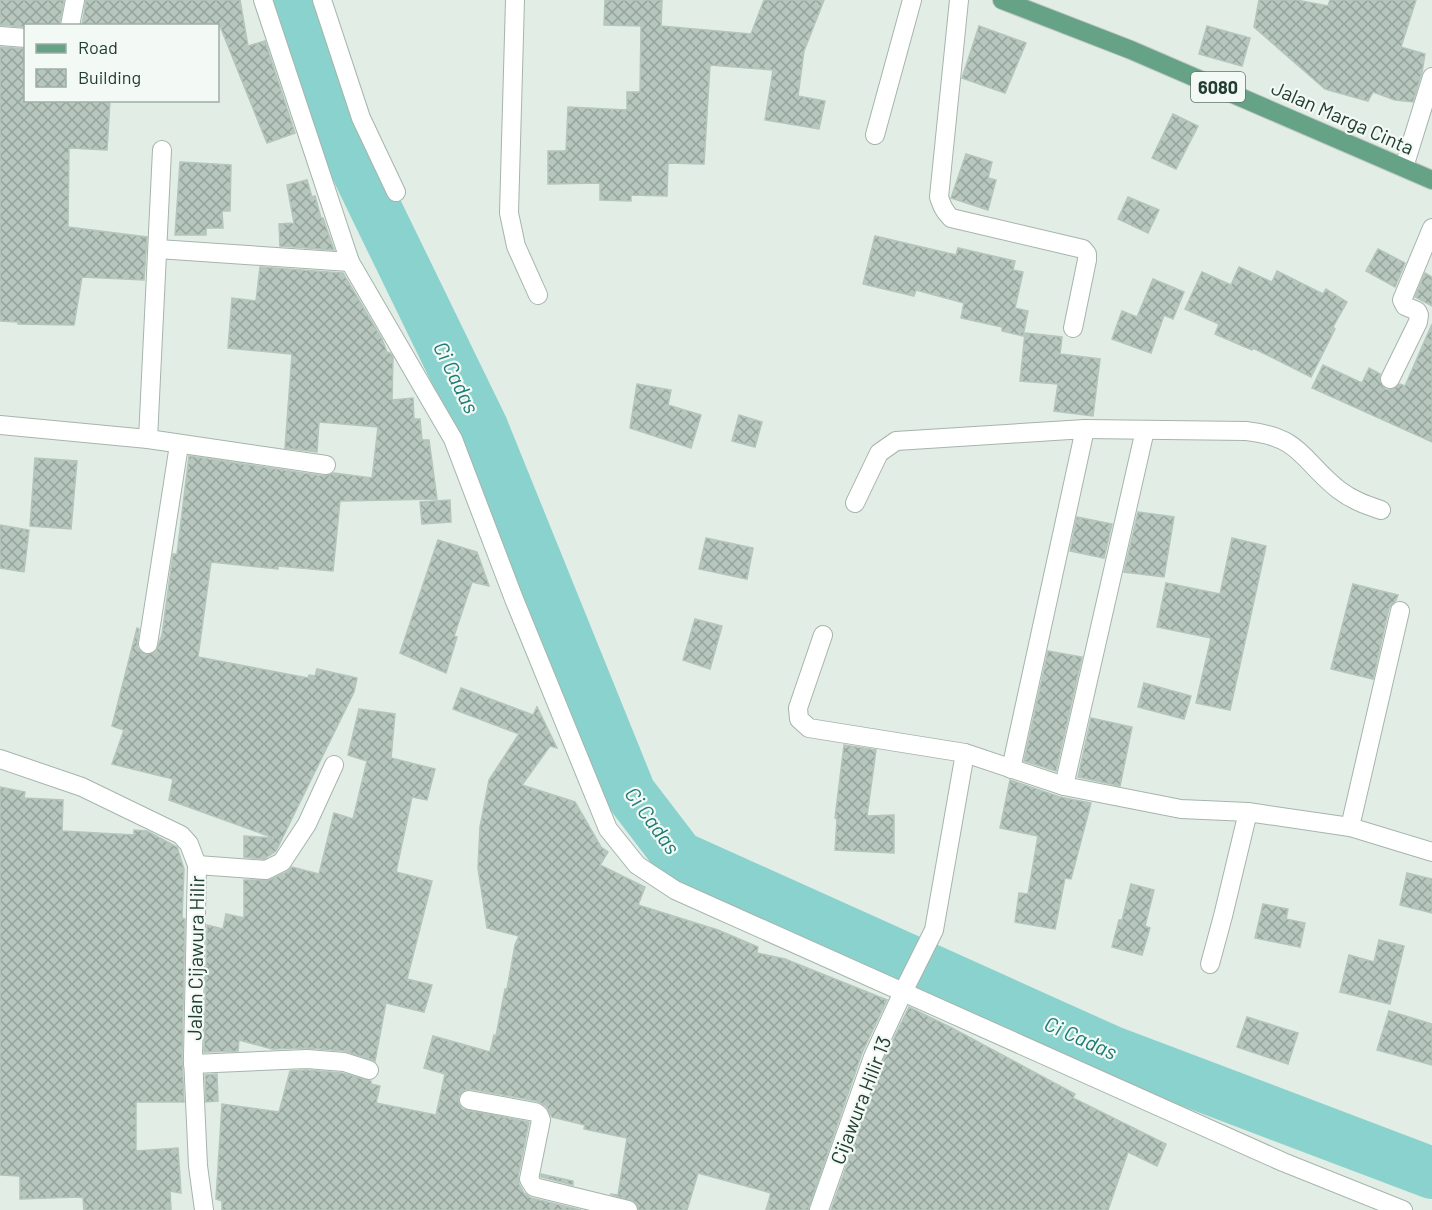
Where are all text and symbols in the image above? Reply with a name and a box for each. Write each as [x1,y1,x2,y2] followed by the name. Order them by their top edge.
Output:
[24,24,219,102] legend
[78,36,118,58] text: Road
[78,66,141,88] text: Building
[1191,72,1245,102] road number: 6080
[1268,75,1418,159] street label: Jalan Marga Cinta
[429,337,485,417] water label: Ci Cadas
[620,782,686,859] water label: Ci Cadas
[182,875,208,1041] street label: Jalan Cijawura Hilir
[1041,1010,1121,1064] water label: Ci Cadas
[825,1033,895,1167] street label: Cijawura Hilir 13

